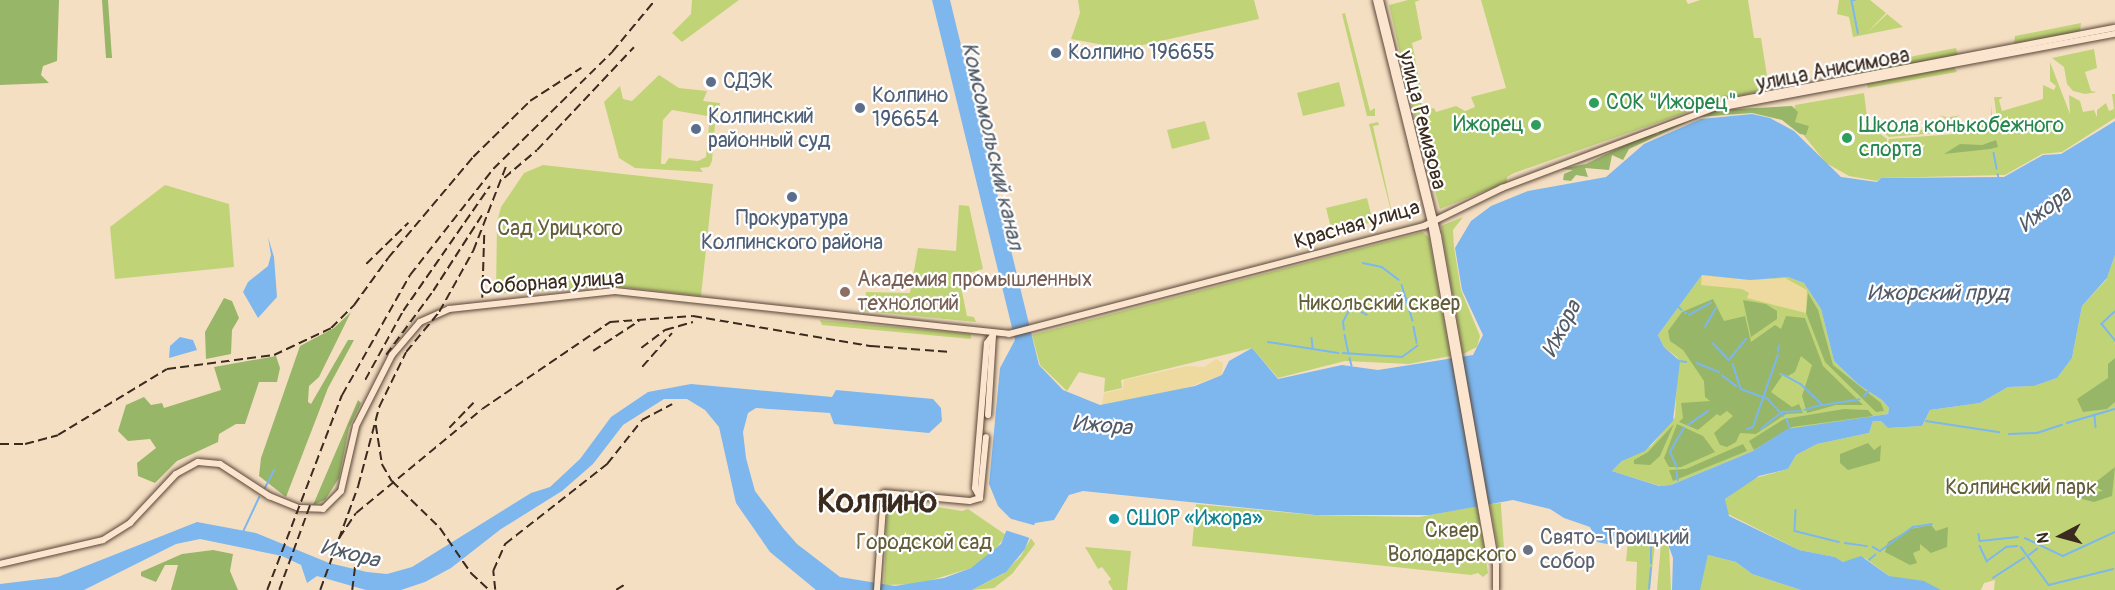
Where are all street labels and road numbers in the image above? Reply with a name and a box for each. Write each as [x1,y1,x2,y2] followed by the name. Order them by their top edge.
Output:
[1754,43,1912,97] street label: улица Анисимова
[1393,48,1451,192] street label: улица Ремизова
[1291,195,1423,255] street label: Красная улица
[479,265,625,301] street label: Соборная улица

